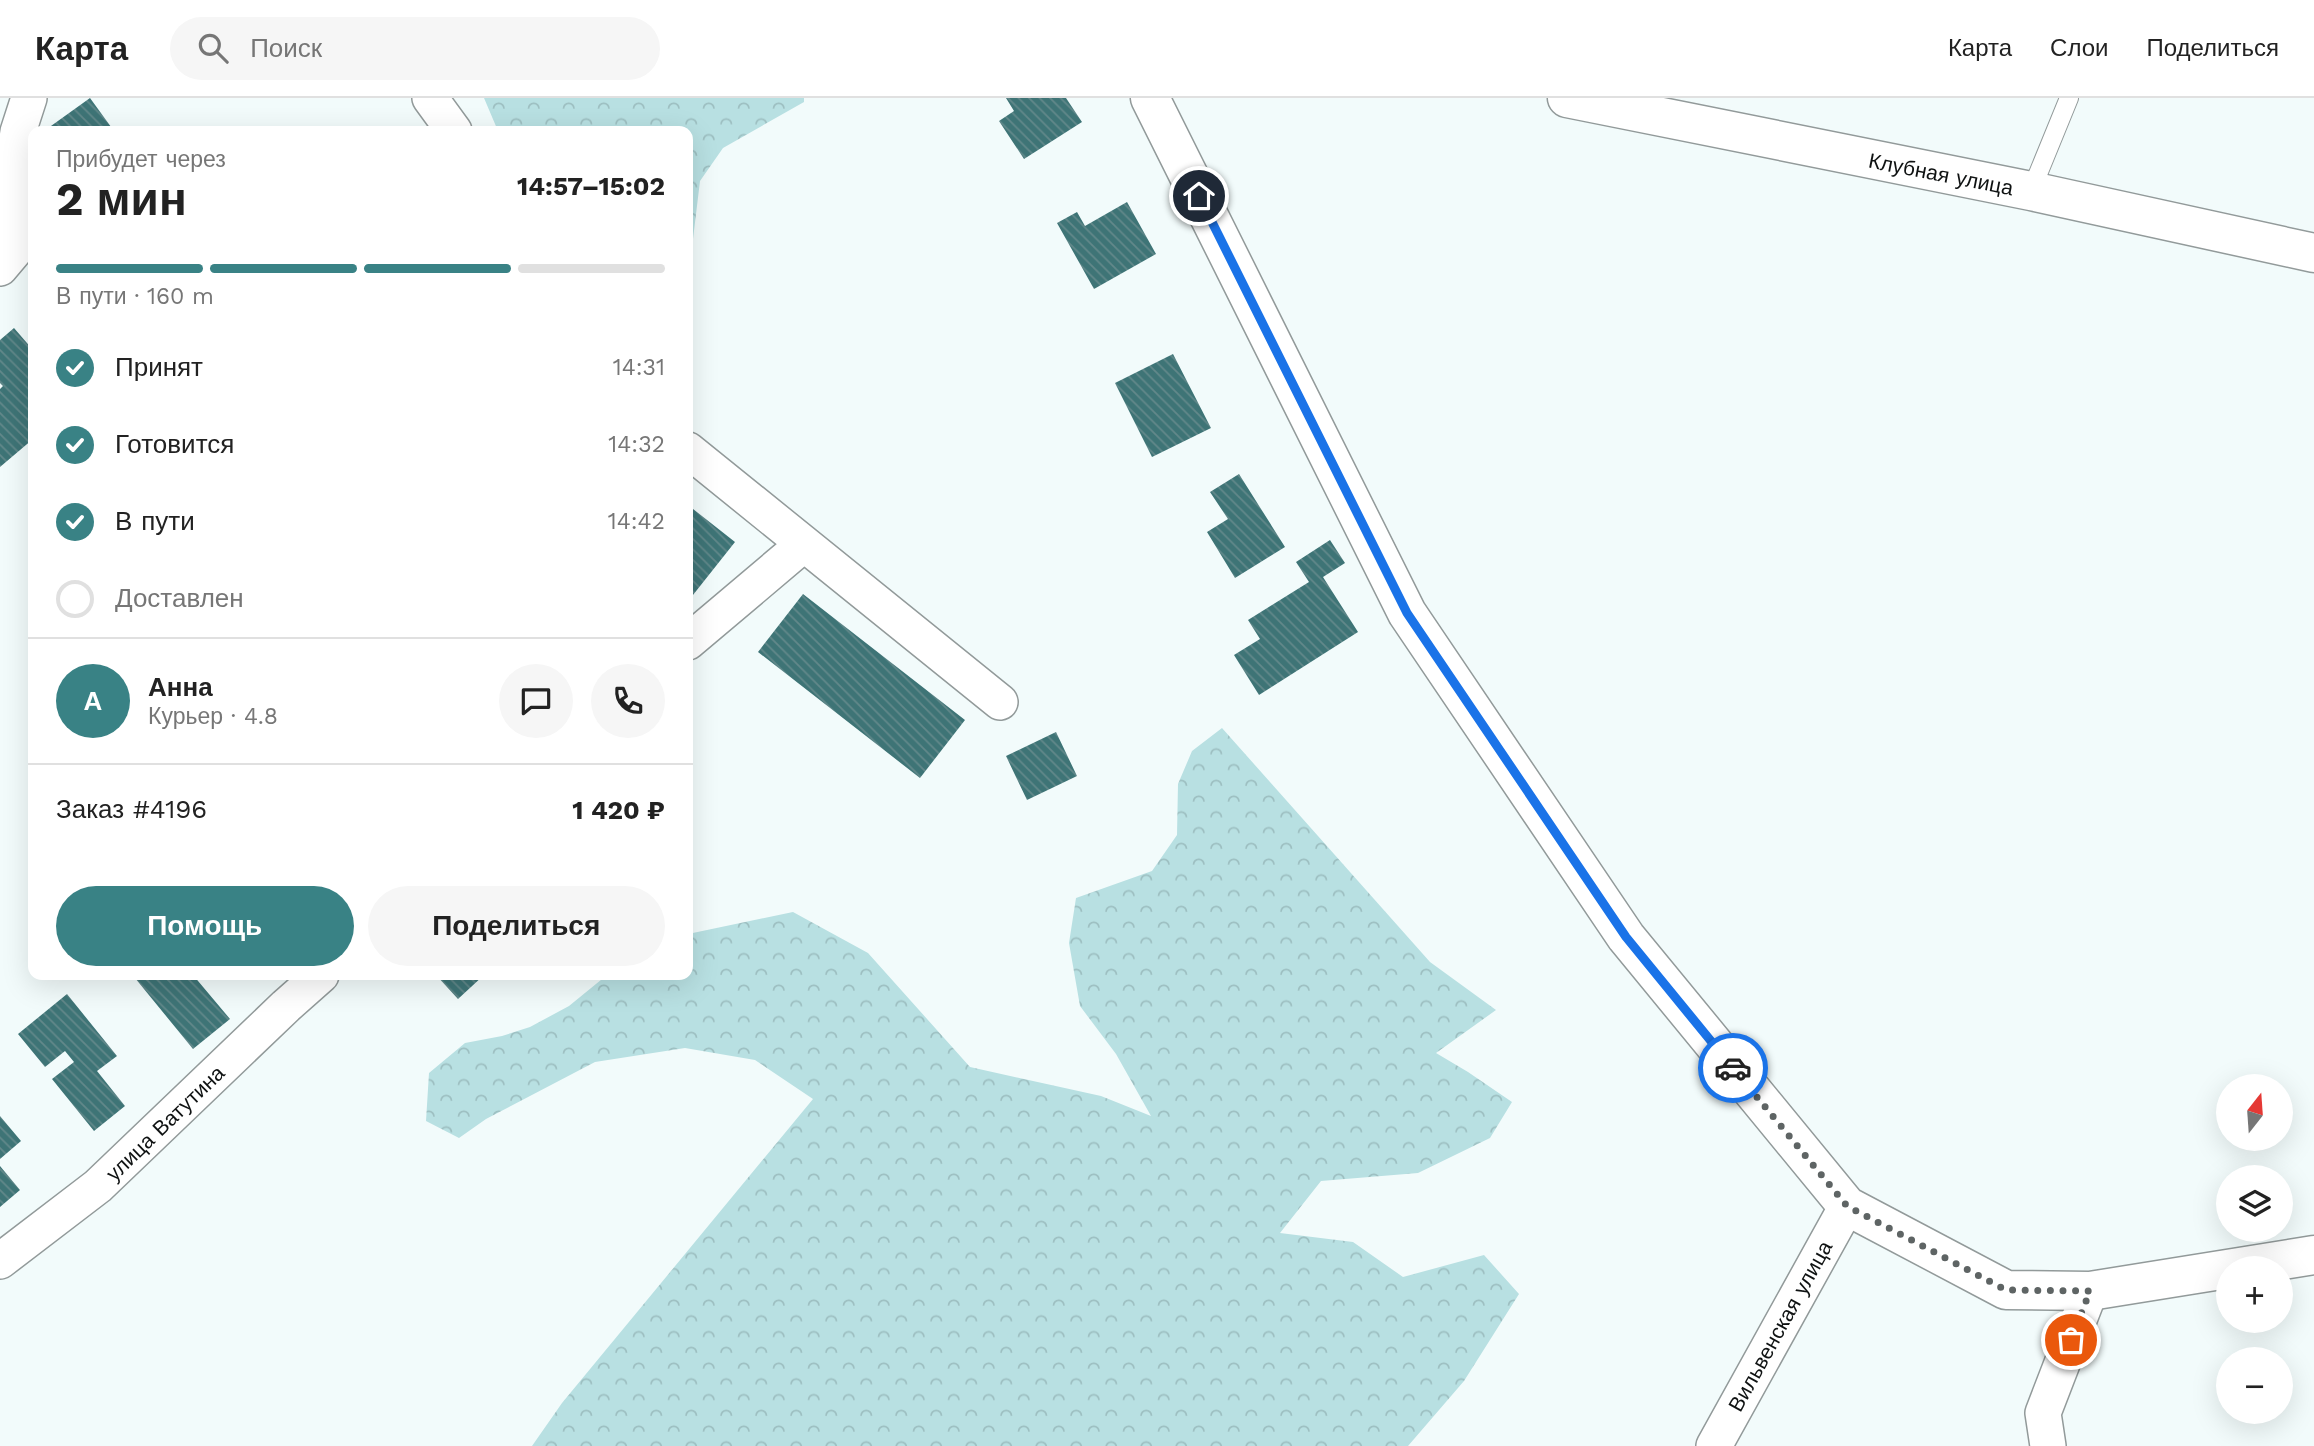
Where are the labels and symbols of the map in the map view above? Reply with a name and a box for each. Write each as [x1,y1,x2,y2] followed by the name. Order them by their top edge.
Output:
[1867,148,2016,200] street label: Клубная улица
[1169,166,1229,226] pin
[1698,1033,1768,1103] courier
[101,1060,230,1186] street label: улица Ватутина
[2216,1074,2292,1152] north arrow
[1723,1236,1837,1416] street label: Вильвенская улица
[2041,1310,2101,1370] pin

